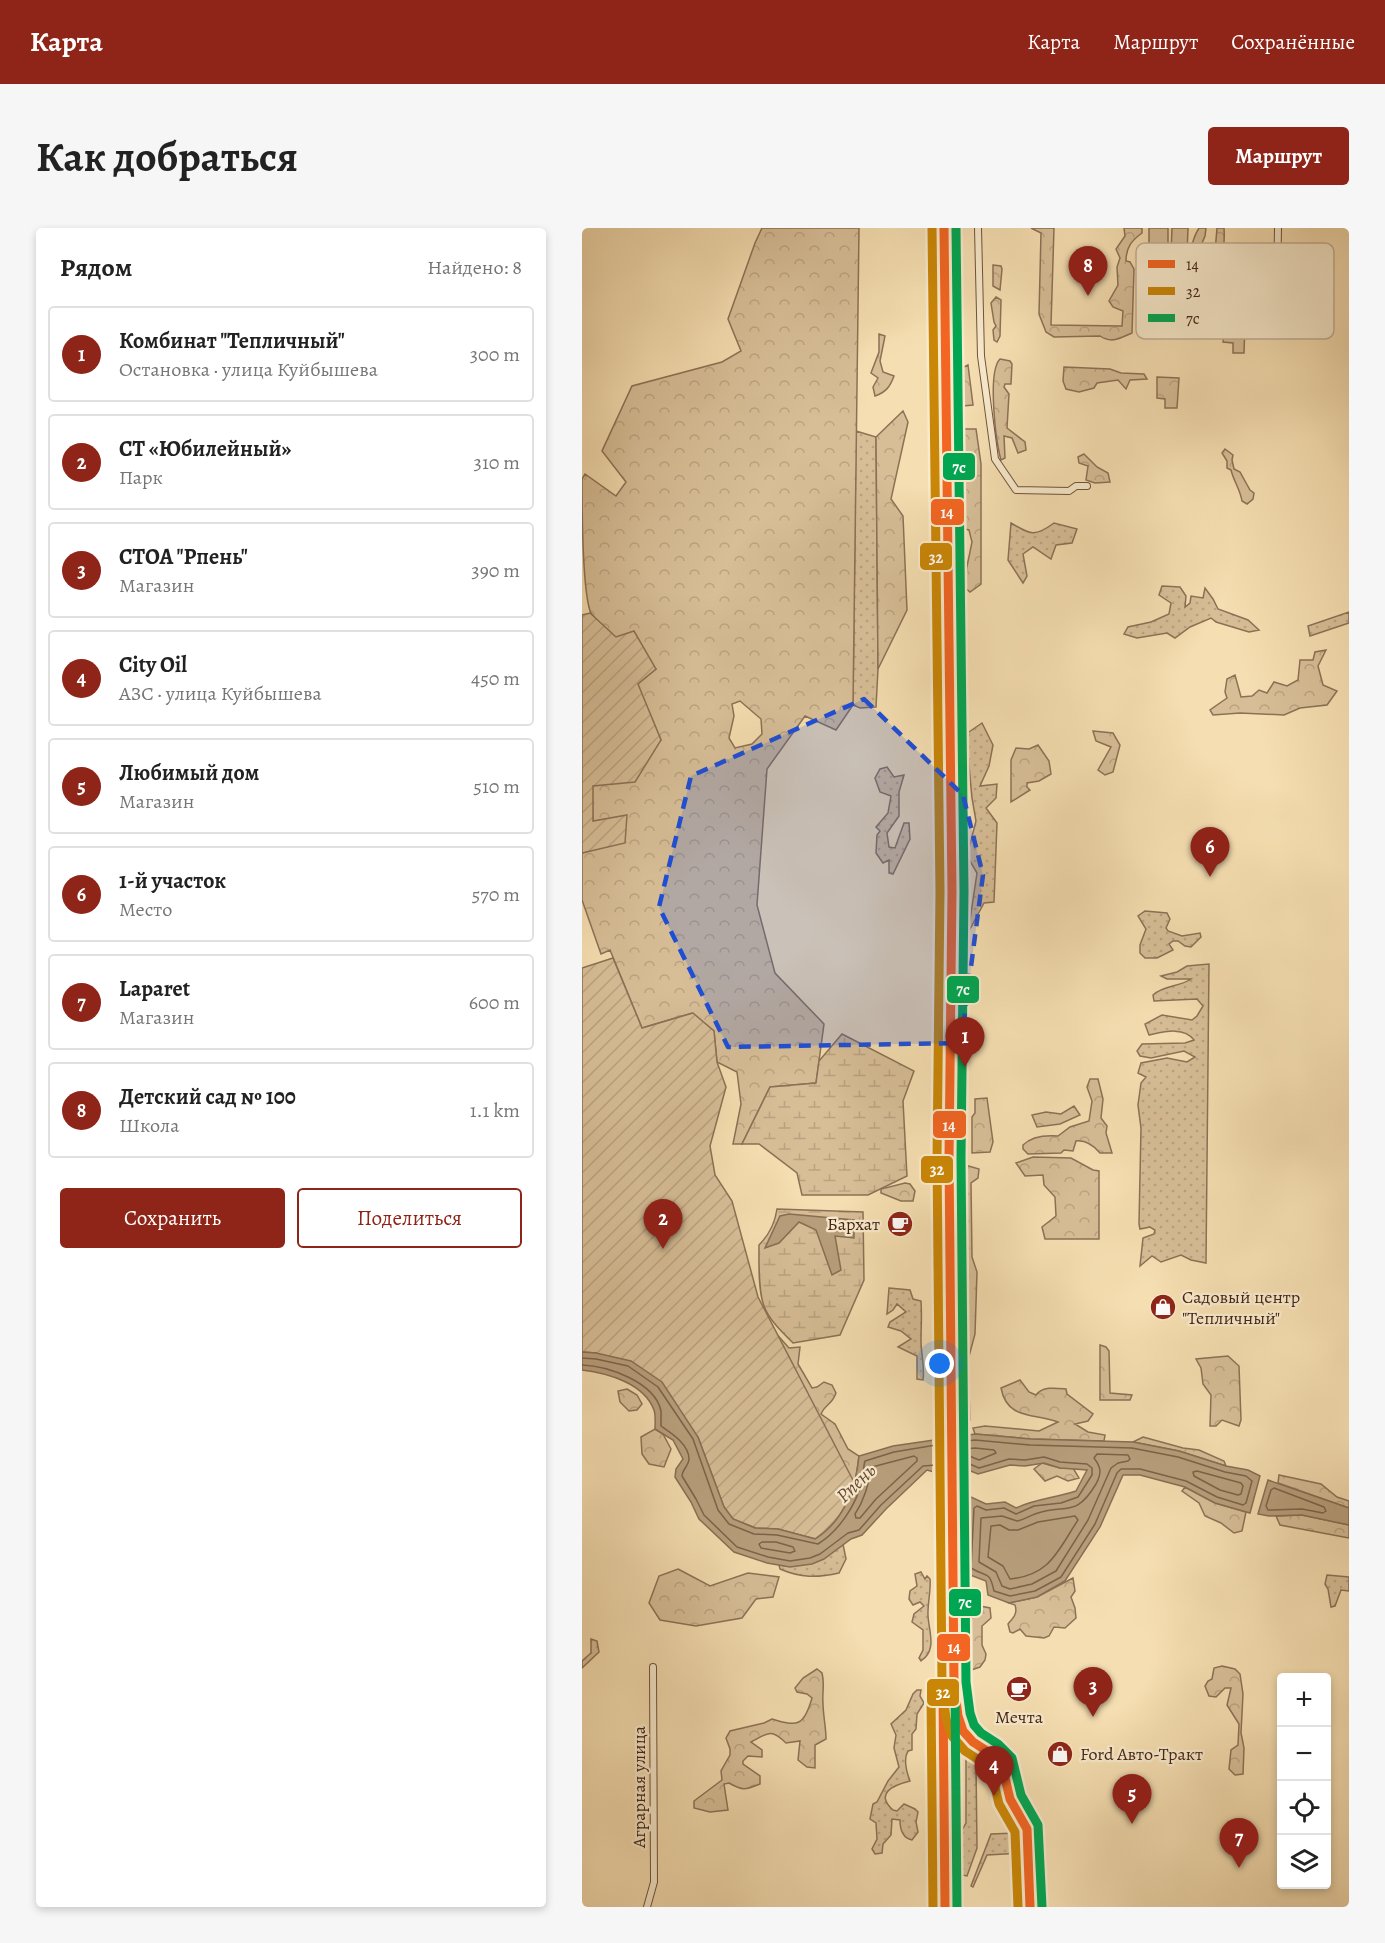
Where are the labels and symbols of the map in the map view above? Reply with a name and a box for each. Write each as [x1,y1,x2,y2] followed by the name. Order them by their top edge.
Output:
[1136,243,1334,339] legend
[1068,247,1108,296] pin: 8
[1186,254,1199,276] text: 14
[1186,281,1201,303] text: 32
[1186,308,1200,330] text: 7с
[942,452,976,481] line badge: 7с
[952,457,966,479] text: 7с
[930,498,965,526] line badge: 14
[940,502,954,524] text: 14
[919,542,953,571] line badge: 32
[929,547,944,569] text: 32
[1190,828,1230,877] pin: 6
[946,975,980,1004] line badge: 7с
[956,979,970,1001] text: 7с
[946,1018,985,1067] pin: 1
[932,1110,967,1139] line badge: 14
[942,1115,956,1137] text: 14
[920,1155,954,1184] line badge: 32
[930,1159,945,1181] text: 32
[644,1200,682,1249] pin: 2
[885,1209,915,1239] cafe icon: Бархат
[827,1212,880,1236] place label: Бархат
[1182,1285,1300,1330] place label: Садовый центр "Тепличный"
[1148,1292,1178,1322] shop icon: Садовый центр "Тепличный"
[925,1349,954,1378] your location
[830,1457,882,1509] water label: Рпень
[948,1588,982,1617] line badge: 7с
[958,1592,972,1614] text: 7с
[936,1633,971,1662] line badge: 14
[947,1637,961,1659] text: 14
[1074,1668,1112,1717] pin: 3
[1004,1674,1034,1704] cafe icon: Мечта
[926,1678,960,1707] line badge: 32
[936,1682,951,1704] text: 32
[995,1705,1044,1729] place label: Мечта
[627,1725,651,1849] street label: Аграрная улица
[1045,1739,1075,1769] shop icon: Ford Авто-Тракт
[1080,1742,1203,1766] place label: Ford Авто-Тракт
[974,1746,1014,1796] pin: 4
[1112,1774,1152,1824] pin: 5
[1220,1818,1258,1868] pin: 7

